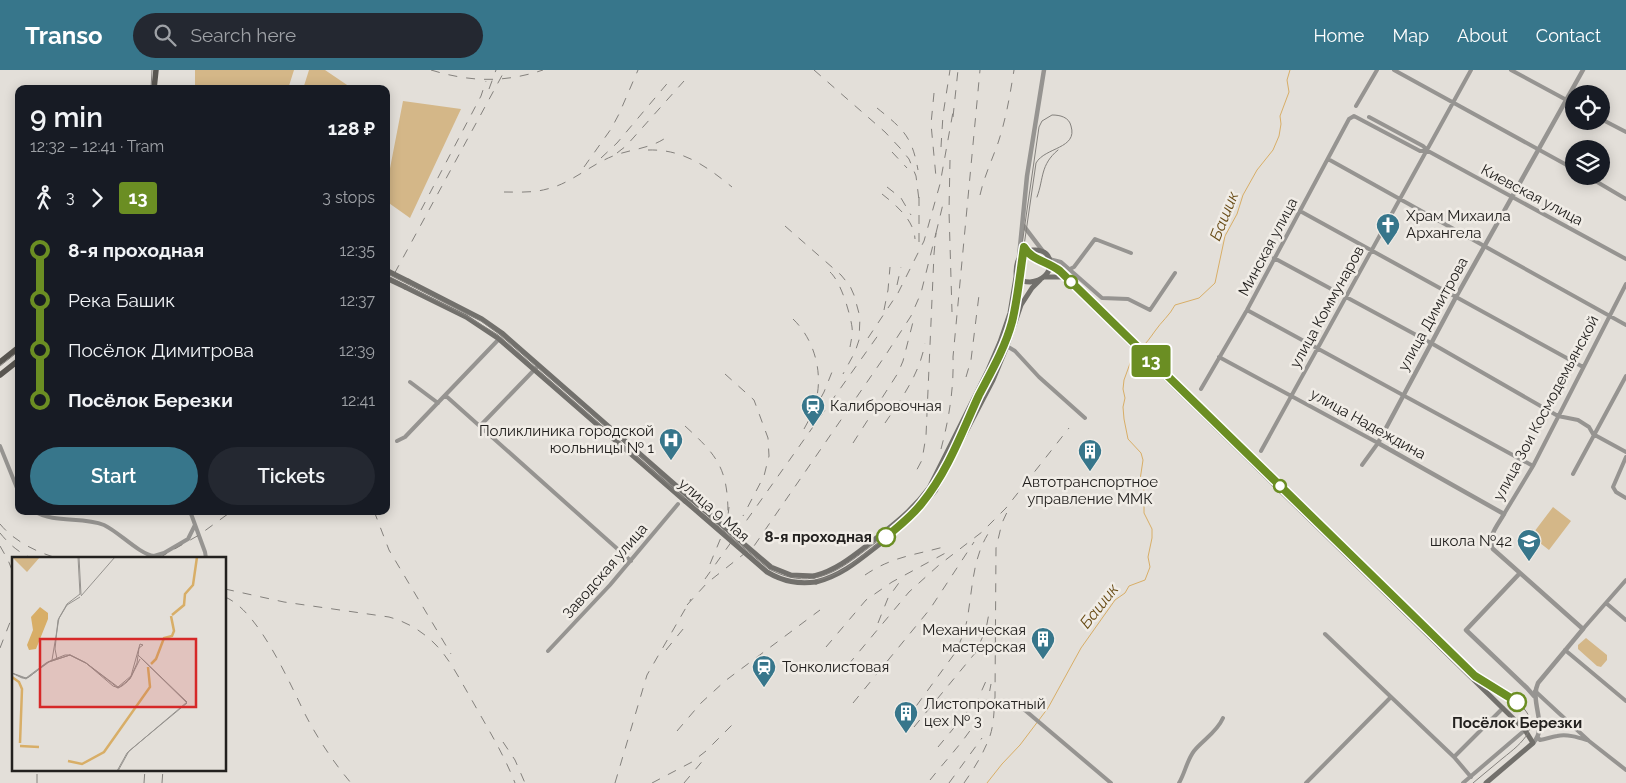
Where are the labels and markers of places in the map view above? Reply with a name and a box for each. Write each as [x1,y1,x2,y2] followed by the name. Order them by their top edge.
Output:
[1406,207,1511,242] place label: Храм Михаила Архангела
[1375,212,1401,246] church icon: Храм Михаила Архангела
[1064,275,1078,289] unlabelled marker
[800,393,826,427] station icon: Калибровочная
[830,397,942,415] place label: Калибровочная
[479,422,655,457] place label: Поликлиника городской юольницы № 1
[658,427,684,461] hospital icon: Поликлиника городской юольницы № 1
[1077,438,1103,472] building icon: Автотранспортное управление ММК
[1022,473,1158,508] place label: Автотранспортное управление ММК
[1273,479,1287,493] unlabelled marker
[876,527,896,547] marker: 8-я проходная
[765,528,872,546] place label: 8-я проходная
[1516,528,1542,562] school or university icon: школа №42
[1430,532,1512,550] place label: школа №42
[922,621,1026,656] place label: Механическая мастерская
[1030,626,1056,660] building icon: Механическая мастерская
[751,654,777,688] station icon: Тонколистовая
[782,658,889,676] place label: Тонколистовая
[1507,692,1527,712] marker: Посёлок Березки
[924,695,1046,730] place label: Листопрокатный цех № 3
[893,700,919,734] building icon: Листопрокатный цех № 3
[1452,714,1582,732] place label: Посёлок Березки

